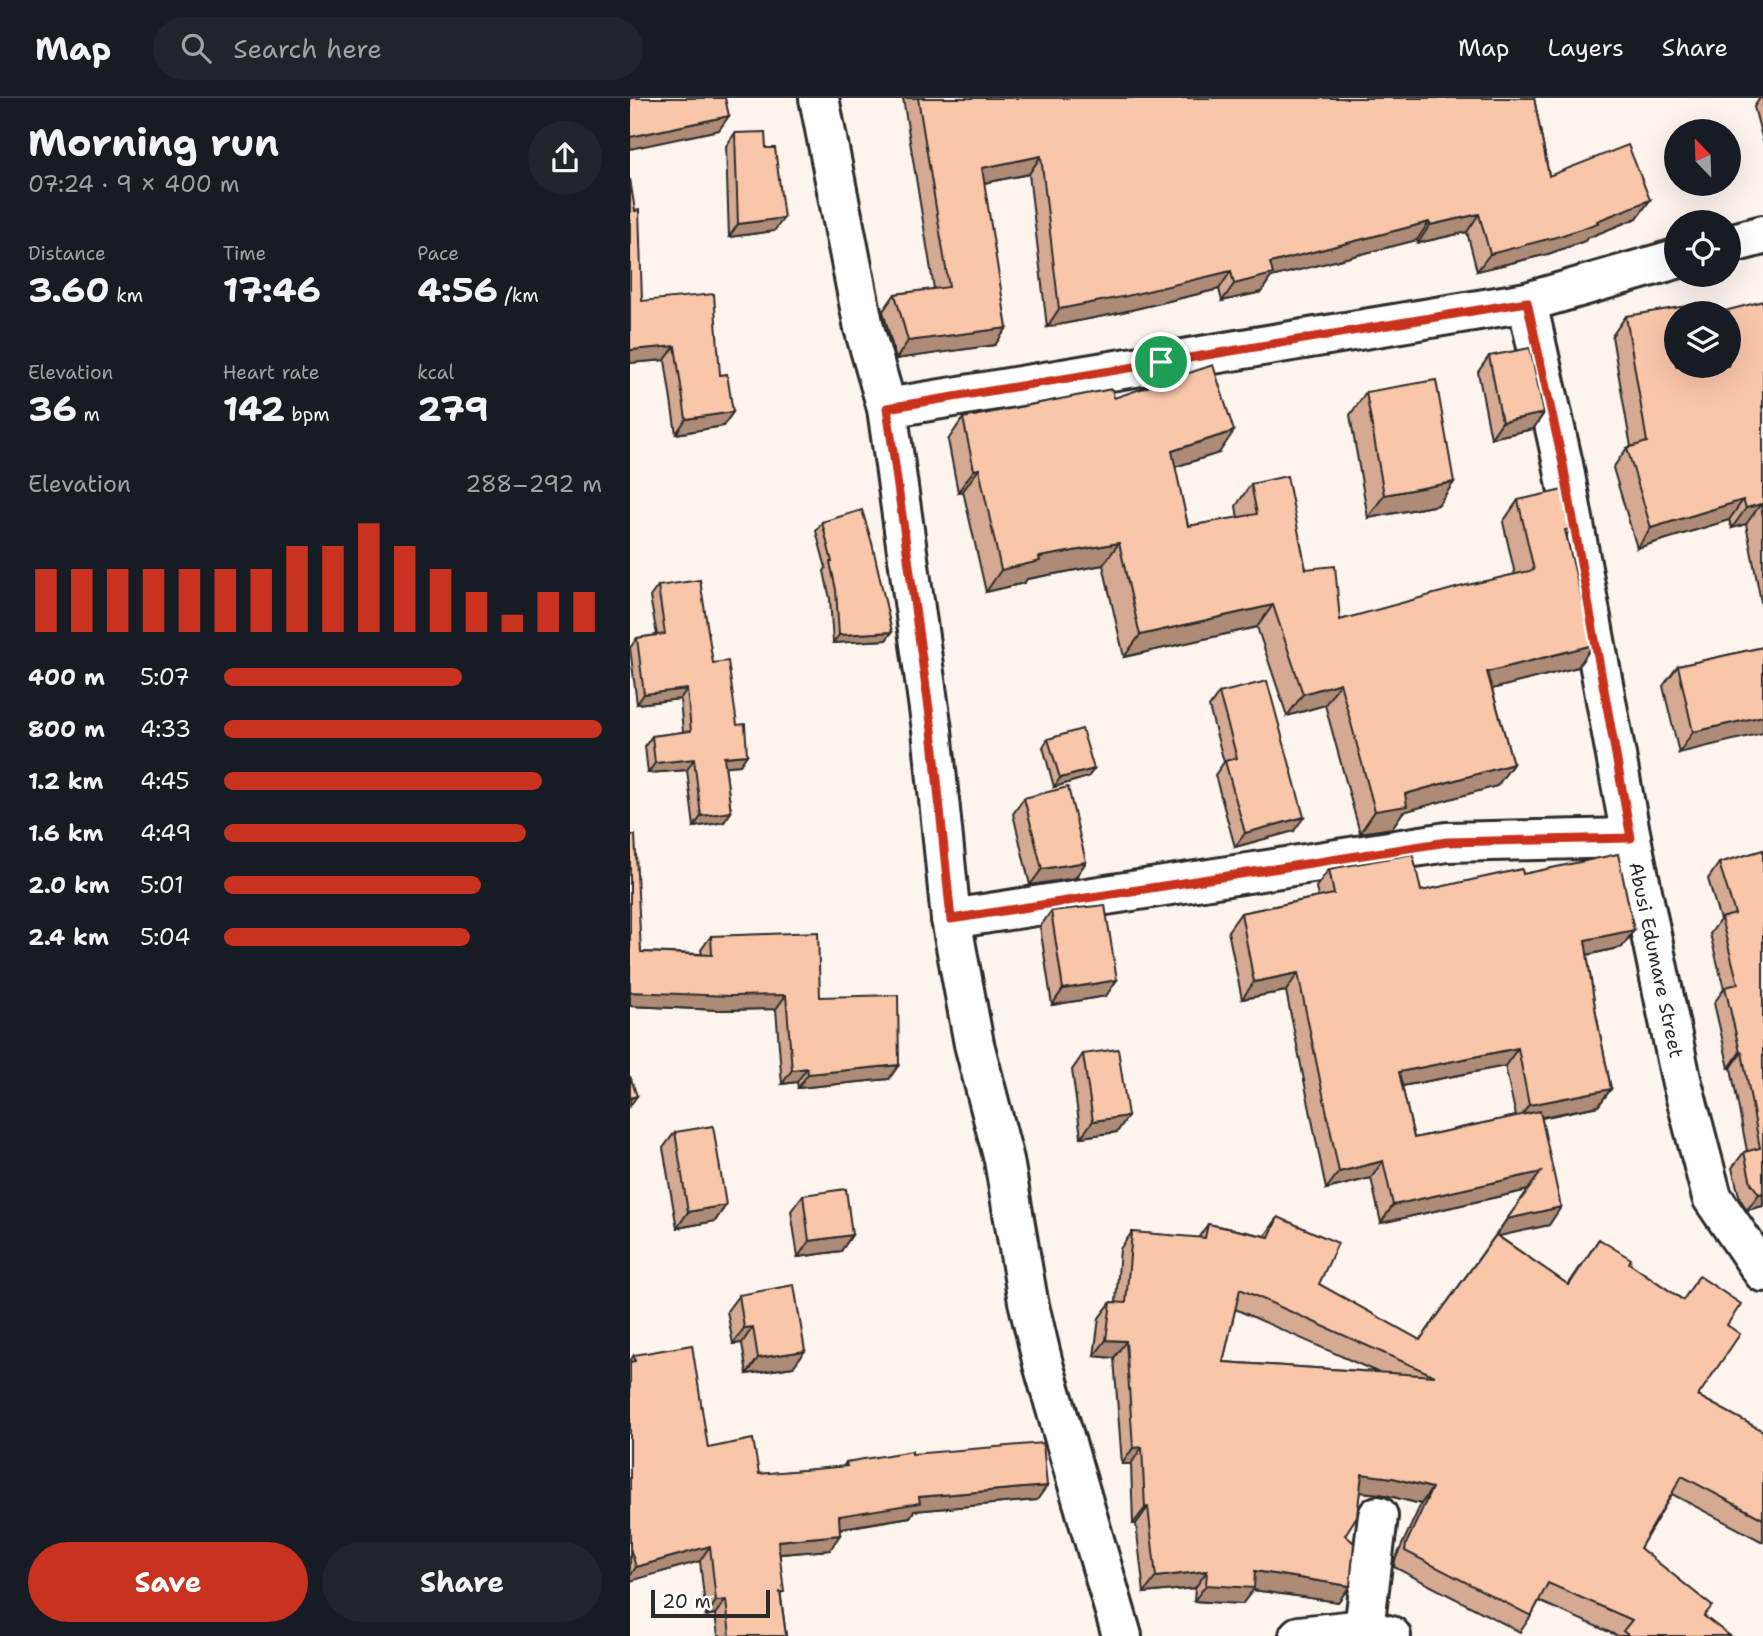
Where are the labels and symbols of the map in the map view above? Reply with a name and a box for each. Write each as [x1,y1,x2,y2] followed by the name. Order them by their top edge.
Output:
[1664,119,1741,196] north arrow
[1131,332,1191,392] pin
[1623,860,1689,1060] street label: Abusi Edumare Street
[651,1587,770,1619] scale bar

